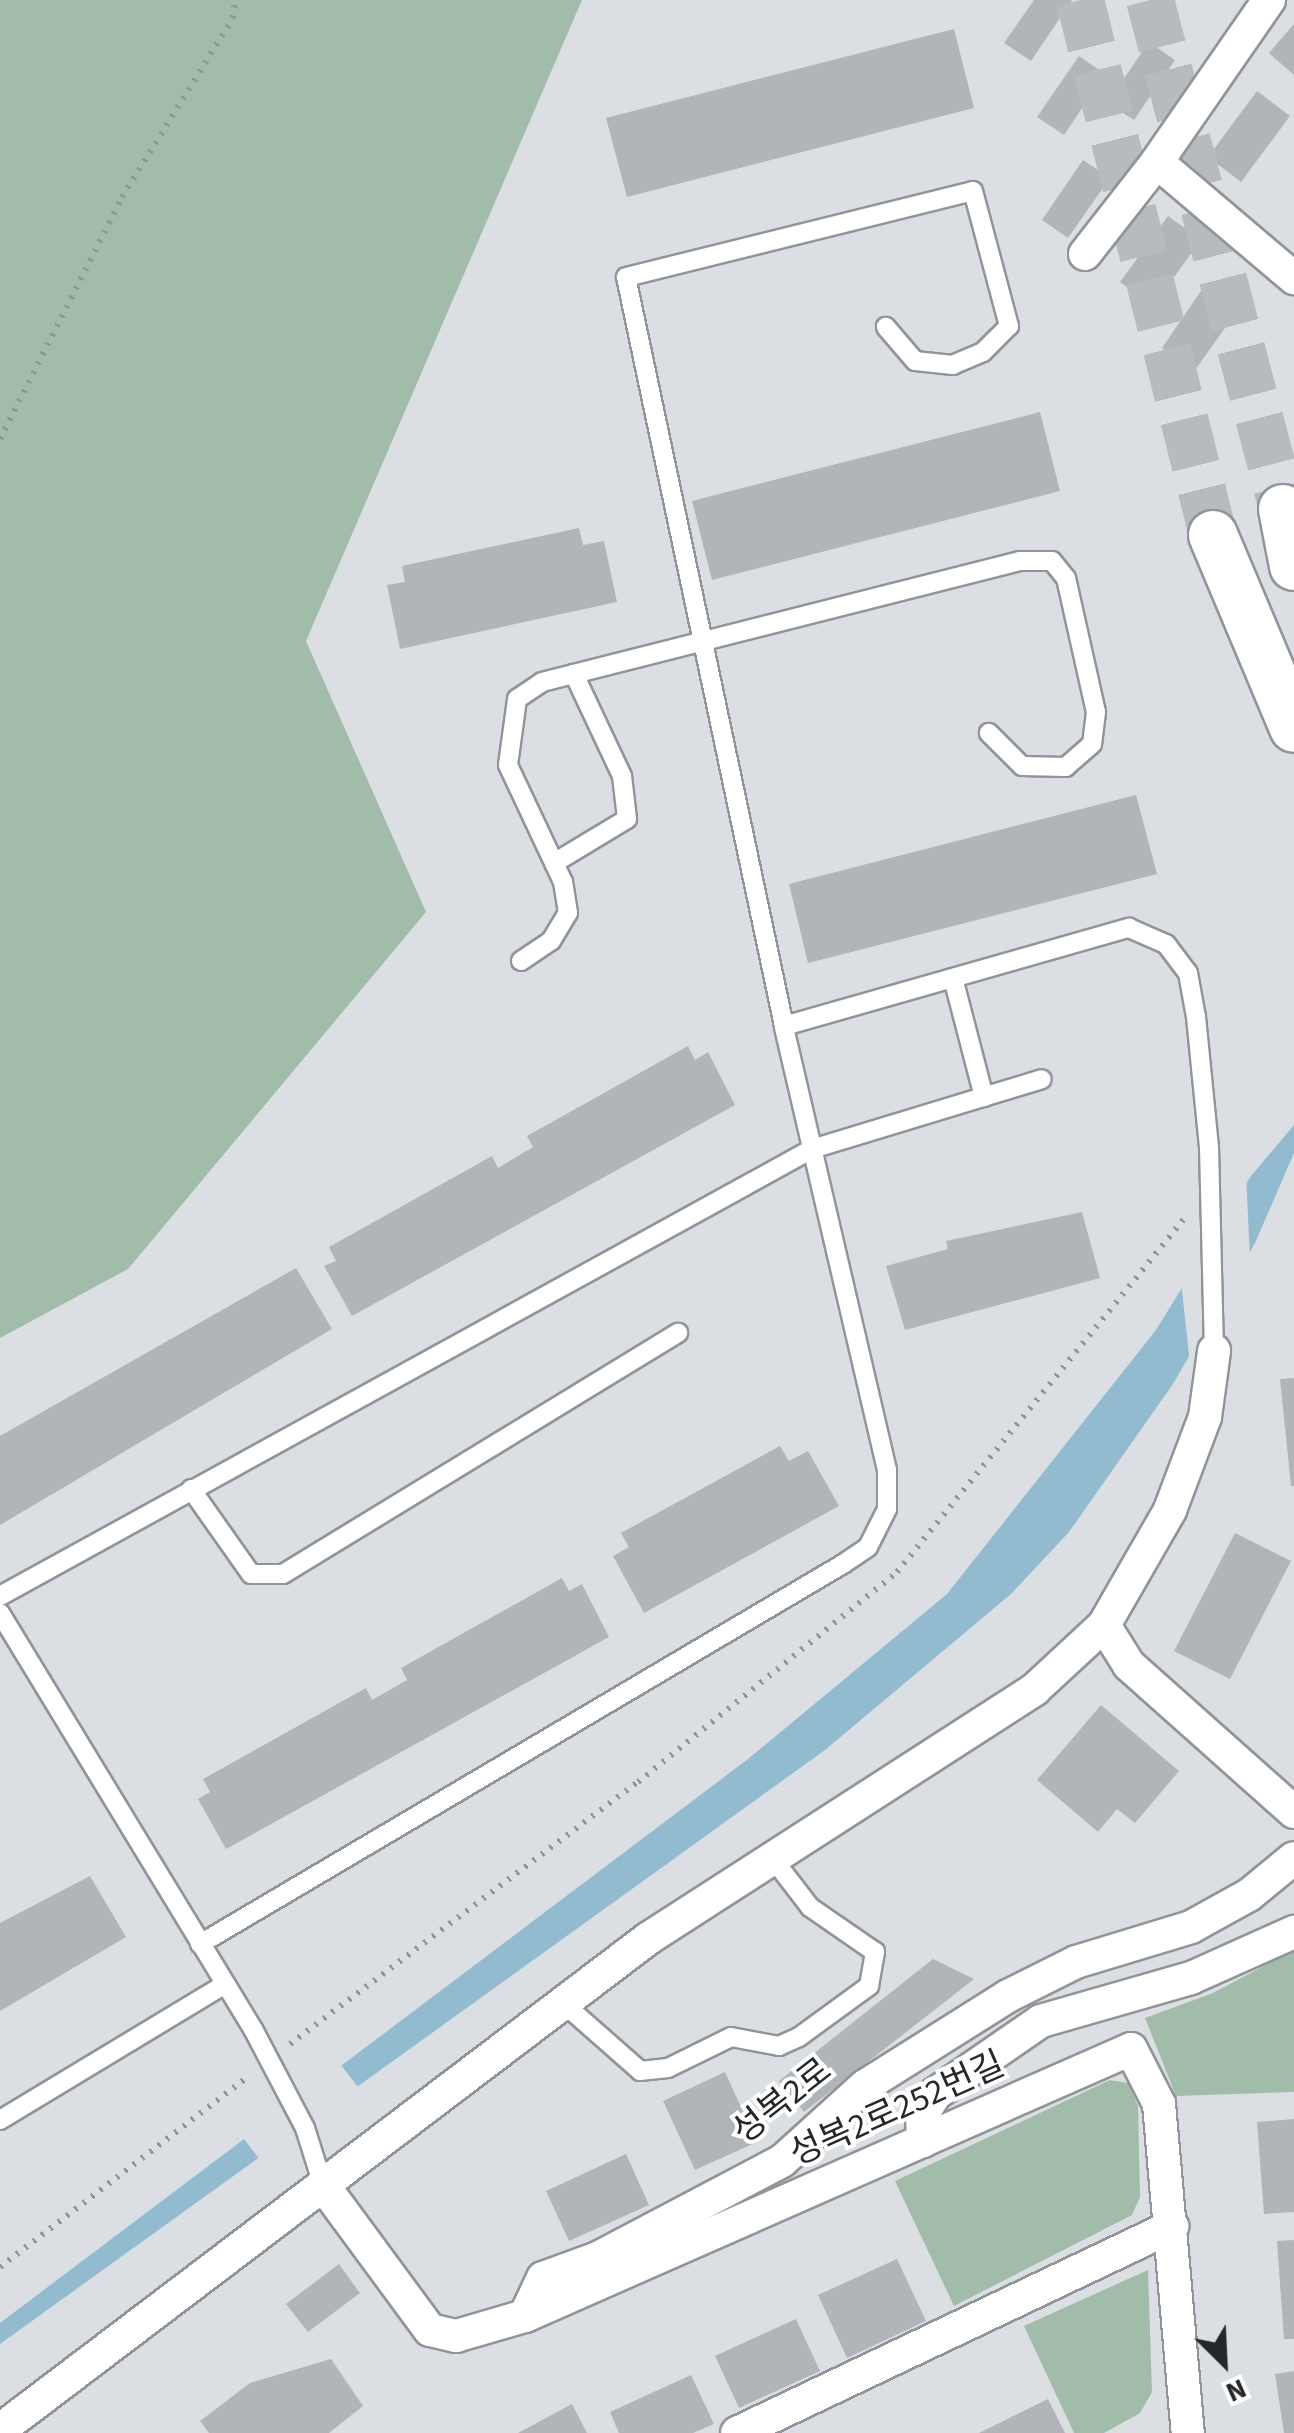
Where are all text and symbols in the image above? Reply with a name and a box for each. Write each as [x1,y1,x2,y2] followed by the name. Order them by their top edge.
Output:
[783,2043,1011,2175] street label: 성복2로252번길
[724,2049,840,2153] street label: 성복2로
[1174,2313,1274,2413] north arrow
[1220,2368,1253,2412] text: N

